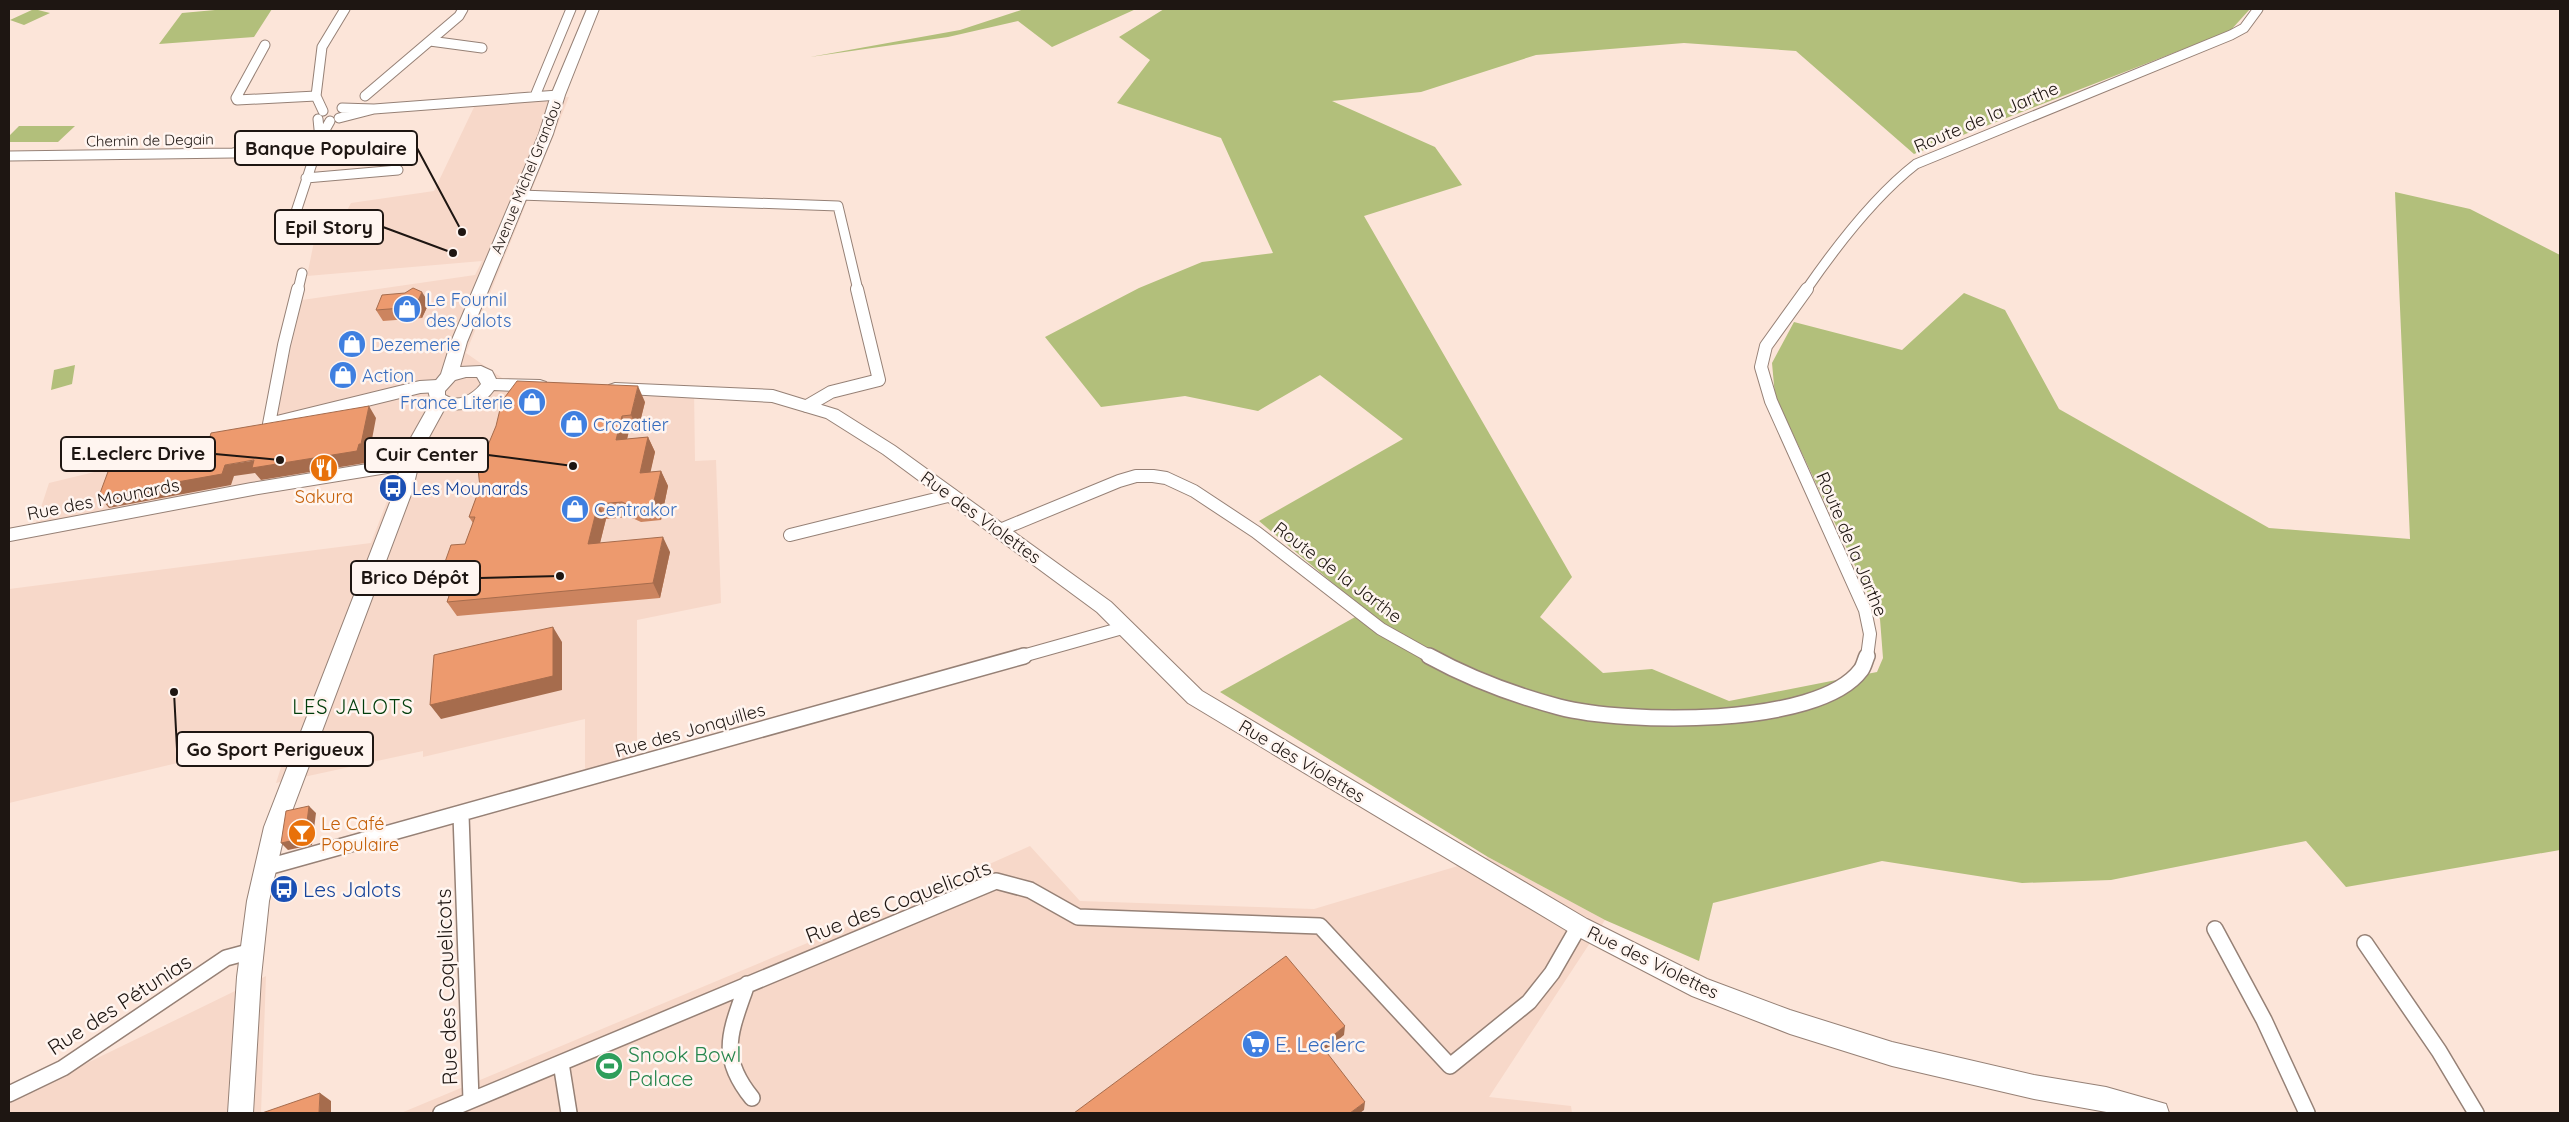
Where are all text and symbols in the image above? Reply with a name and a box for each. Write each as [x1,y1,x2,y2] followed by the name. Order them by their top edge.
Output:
[1910,76,2062,158] street label: Route de la Jarthe
[487,98,565,256] street label: Avenue Michel Grandou
[86,129,214,151] street label: Chemin de Degain
[235,131,417,165] callout: Banque Populaire
[245,136,407,160] text: Banque Populaire
[275,210,383,244] callout: Epil Story
[285,215,373,239] text: Epil Story
[426,288,511,332] place label: Le Fournil des Jalots
[392,294,422,324] shop icon: Le Fournil des Jalots
[337,329,367,359] shop icon: Dezemerie
[371,333,460,356] place label: Dezemerie
[328,360,358,390] shop icon: Action
[362,364,414,387] place label: Action
[517,387,547,417] shop icon: France Literie
[400,391,513,414] place label: France Literie
[559,409,589,439] shop icon: Crozatier
[593,413,669,436] place label: Crozatier
[61,437,215,471] callout: E.Leclerc Drive
[365,438,488,472] callout: Cuir Center
[71,441,205,465] text: E.Leclerc Drive
[376,442,478,466] text: Cuir Center
[309,453,339,483] restaurant icon: Sakura
[916,466,1046,568] street label: Rue des Violettes
[1811,468,1893,620] street label: Route de la Jarthe
[25,473,181,525] street label: Rue des Mounards
[378,473,408,503] bus stop icon: Les Mounards
[412,477,528,500] place label: Les Mounards
[295,485,353,508] place label: Sakura
[560,494,590,524] shop icon: Centrakor
[594,498,677,521] place label: Centrakor
[1269,516,1407,628] street label: Route de la Jarthe
[351,561,480,595] callout: Brico Dépôt
[361,565,469,589] text: Brico Dépôt
[292,694,414,719] district label: LES JALOTS
[612,698,768,762] street label: Rue des Jonquilles
[1235,714,1369,808] street label: Rue des Violettes
[177,732,373,766] callout: Go Sport Perigueux
[187,737,363,761] text: Go Sport Perigueux
[321,812,399,856] place label: Le Café Populaire
[287,818,317,848] bar icon: Le Café Populaire
[801,854,995,948] street label: Rue des Coquelicots
[269,874,299,904] bus stop icon: Les Jalots
[303,876,401,902] place label: Les Jalots
[430,888,462,1086] street label: Rue des Coquelicots
[1584,920,1722,1004] street label: Rue des Violettes
[42,948,196,1060] street label: Rue des Pétunias
[1241,1029,1271,1059] supermarket icon: E. Leclerc
[1275,1031,1365,1057] place label: E. Leclerc
[628,1041,741,1091] place label: Snook Bowl Palace
[594,1051,624,1081] sports icon: Snook Bowl Palace

